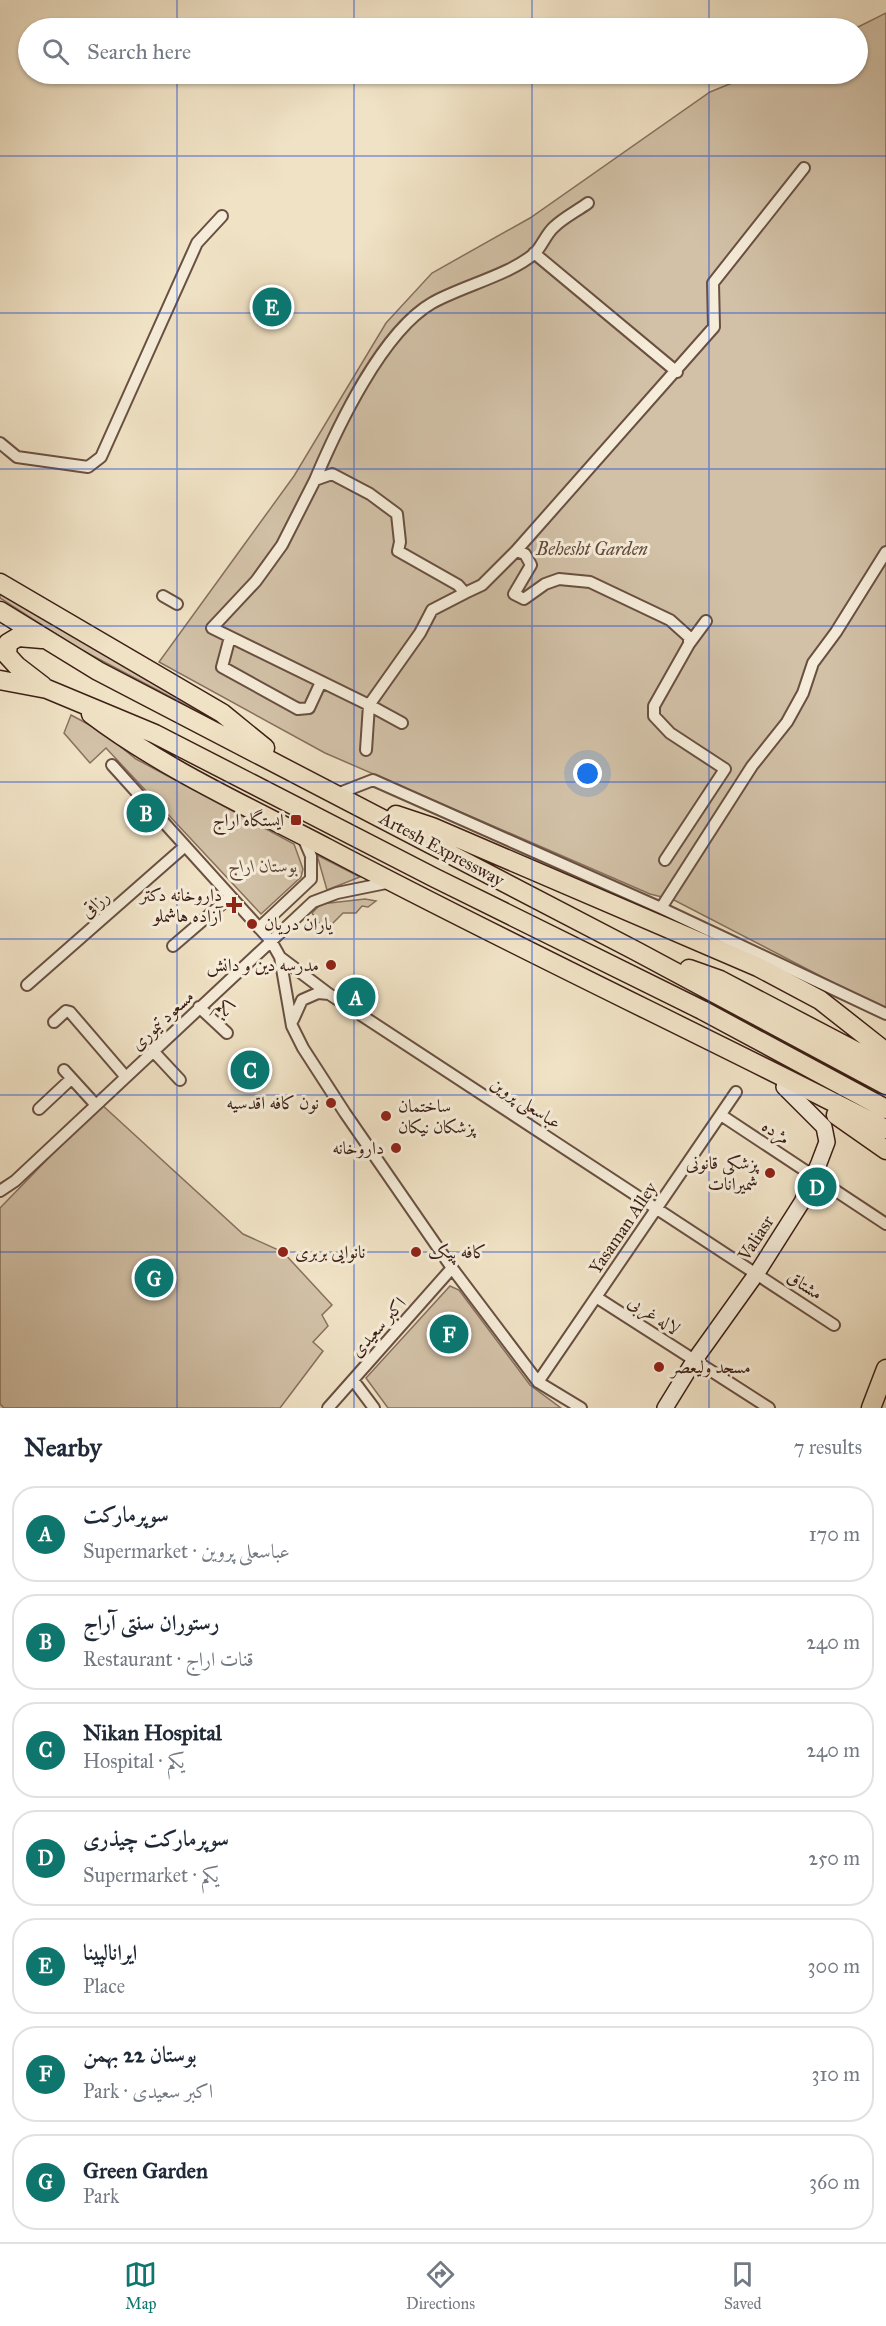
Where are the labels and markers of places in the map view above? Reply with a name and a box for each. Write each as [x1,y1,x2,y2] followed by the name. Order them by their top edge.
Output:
[252,284,292,330] pin: E
[126,790,166,836] pin: B
[213,808,284,836] place label: ایستگاه اراج
[289,813,303,827] marker: ایستگاه اراج
[138,884,224,927] place label: داروخانه دکتر آزاده هاشملو
[227,898,241,912] marker: داروخانه دکتر آزاده هاشملو
[264,913,334,935] place label: یاران دریان
[245,917,259,931] marker: یاران دریان
[206,954,319,977] place label: مدرسه دین و دانش
[324,958,338,972] marker: مدرسه دین و دانش
[336,974,376,1020] pin: A
[230,1048,270,1092] pin: C
[226,1092,319,1114] place label: نون کافه اقدسیه
[398,1095,477,1138] place label: ساختمان پزشکان نیکان
[324,1096,338,1110] marker: نون کافه اقدسیه
[379,1109,393,1123] marker: ساختمان پزشکان نیکان
[332,1137,384,1159] place label: داروخانه
[389,1141,403,1155] marker: داروخانه
[686,1152,760,1195] place label: پزشکی قانونی شمیرانات
[798,1164,836,1210] pin: D
[763,1166,777,1180] marker: پزشکی قانونی شمیرانات
[295,1241,366,1264] place label: نانوایی بربری
[428,1241,487,1266] place label: کافه پیک
[276,1245,290,1259] marker: نانوایی بربری
[409,1245,423,1259] marker: کافه پیک
[134,1256,174,1300] pin: G
[430,1312,468,1356] pin: F
[669,1356,751,1379] place label: مسجد ولیعصر
[652,1360,666,1374] marker: مسجد ولیعصر

